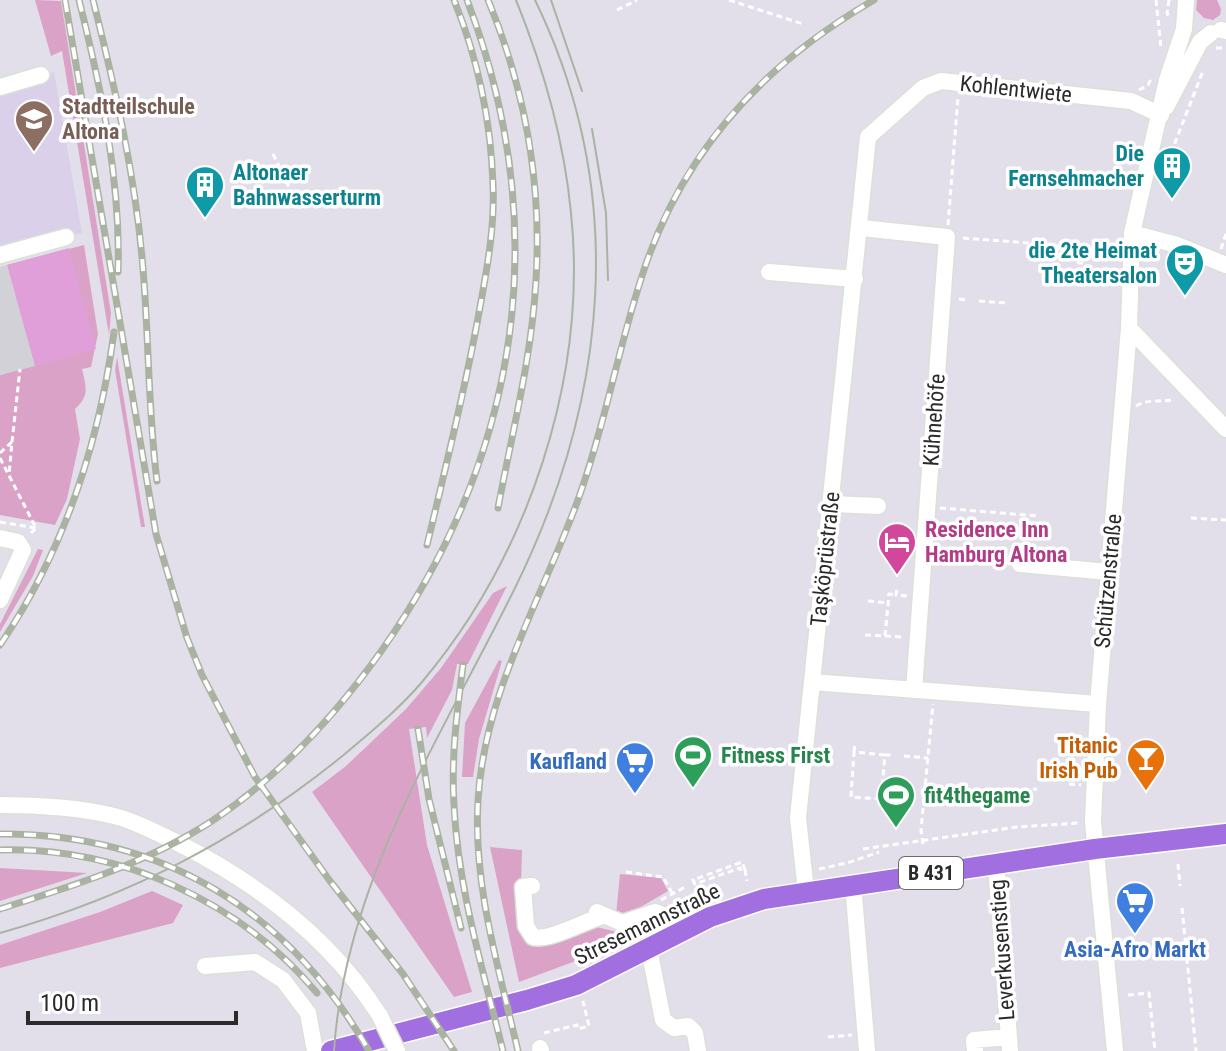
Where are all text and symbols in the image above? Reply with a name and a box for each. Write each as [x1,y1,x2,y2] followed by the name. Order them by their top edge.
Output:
[959,71,1073,107] street label: Kohlentwiete
[62,94,195,144] place label: Stadtteilschule Altona
[13,98,55,153] school or university icon: Stadtteilschule Altona
[1008,141,1144,191] place label: Die Fernsehmacher
[1151,145,1193,200] building icon: Die Fernsehmacher
[233,160,381,210] place label: Altonaer Bahnwasserturm
[184,164,226,219] building icon: Altonaer Bahnwasserturm
[1028,238,1157,288] place label: die 2te Heimat Theatersalon
[1164,242,1206,297] theatre icon: die 2te Heimat Theatersalon
[918,373,950,467] street label: Kühnehöfe
[806,491,844,627] street label: Taşköprüstraße
[1090,513,1126,649] street label: Schützenstraße
[925,517,1067,567] place label: Residence Inn Hamburg Altona
[876,521,918,576] hotel icon: Residence Inn Hamburg Altona
[1039,733,1118,783] place label: Titanic Irish Pub
[672,734,714,789] sports icon: Fitness First
[1125,737,1167,792] bar icon: Titanic Irish Pub
[614,740,656,795] supermarket icon: Kaufland
[721,743,830,768] place label: Fitness First
[529,749,607,774] place label: Kaufland
[875,774,917,829] sports icon: fit4thegame
[924,783,1030,808] place label: fit4thegame
[899,857,963,889] road number: B 431
[570,878,724,970] street label: Stresemannstraße
[985,879,1019,1021] street label: Leverkusenstieg
[1114,880,1156,935] supermarket icon: Asia-Afro Markt
[1064,937,1206,962] place label: Asia-Afro Markt
[28,975,236,1025] scale bar
[40,989,99,1017] text: 100 m

